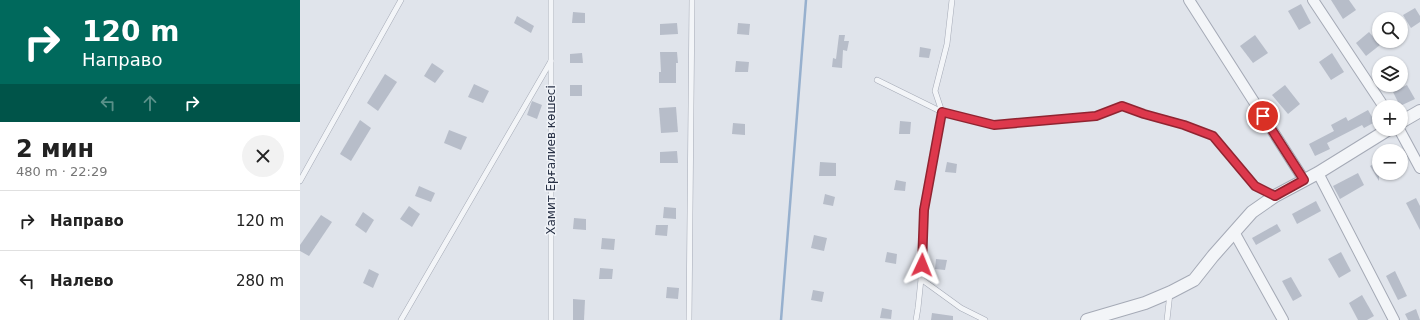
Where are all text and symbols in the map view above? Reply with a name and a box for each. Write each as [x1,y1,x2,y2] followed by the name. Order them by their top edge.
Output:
[1372,12,1408,180] map controls
[1372,12,1408,48] button: search
[82,15,179,48] text: 120 m
[16,16,68,68] icon: right
[82,49,162,70] text: Направо
[1372,56,1408,92] button: layers
[544,85,558,235] street label: Хамит Ерғалиев көшесі
[97,92,119,114] icon: left
[139,92,161,114] icon: ahead
[181,92,203,114] icon: right
[1246,99,1280,133] pin
[1372,100,1408,136] button: +
[1252,105,1274,127] icon: arrive
[16,135,94,163] text: 2 мин
[242,135,284,177] button: close
[1372,144,1408,180] button: −
[16,164,107,179] text: 480 m · 22:29
[16,210,38,232] icon: right
[50,212,124,230] text: Направо
[236,212,284,230] text: 120 m
[901,244,943,286] position arrow
[16,270,38,292] icon: left
[50,272,114,290] text: Налево
[236,272,284,290] text: 280 m

